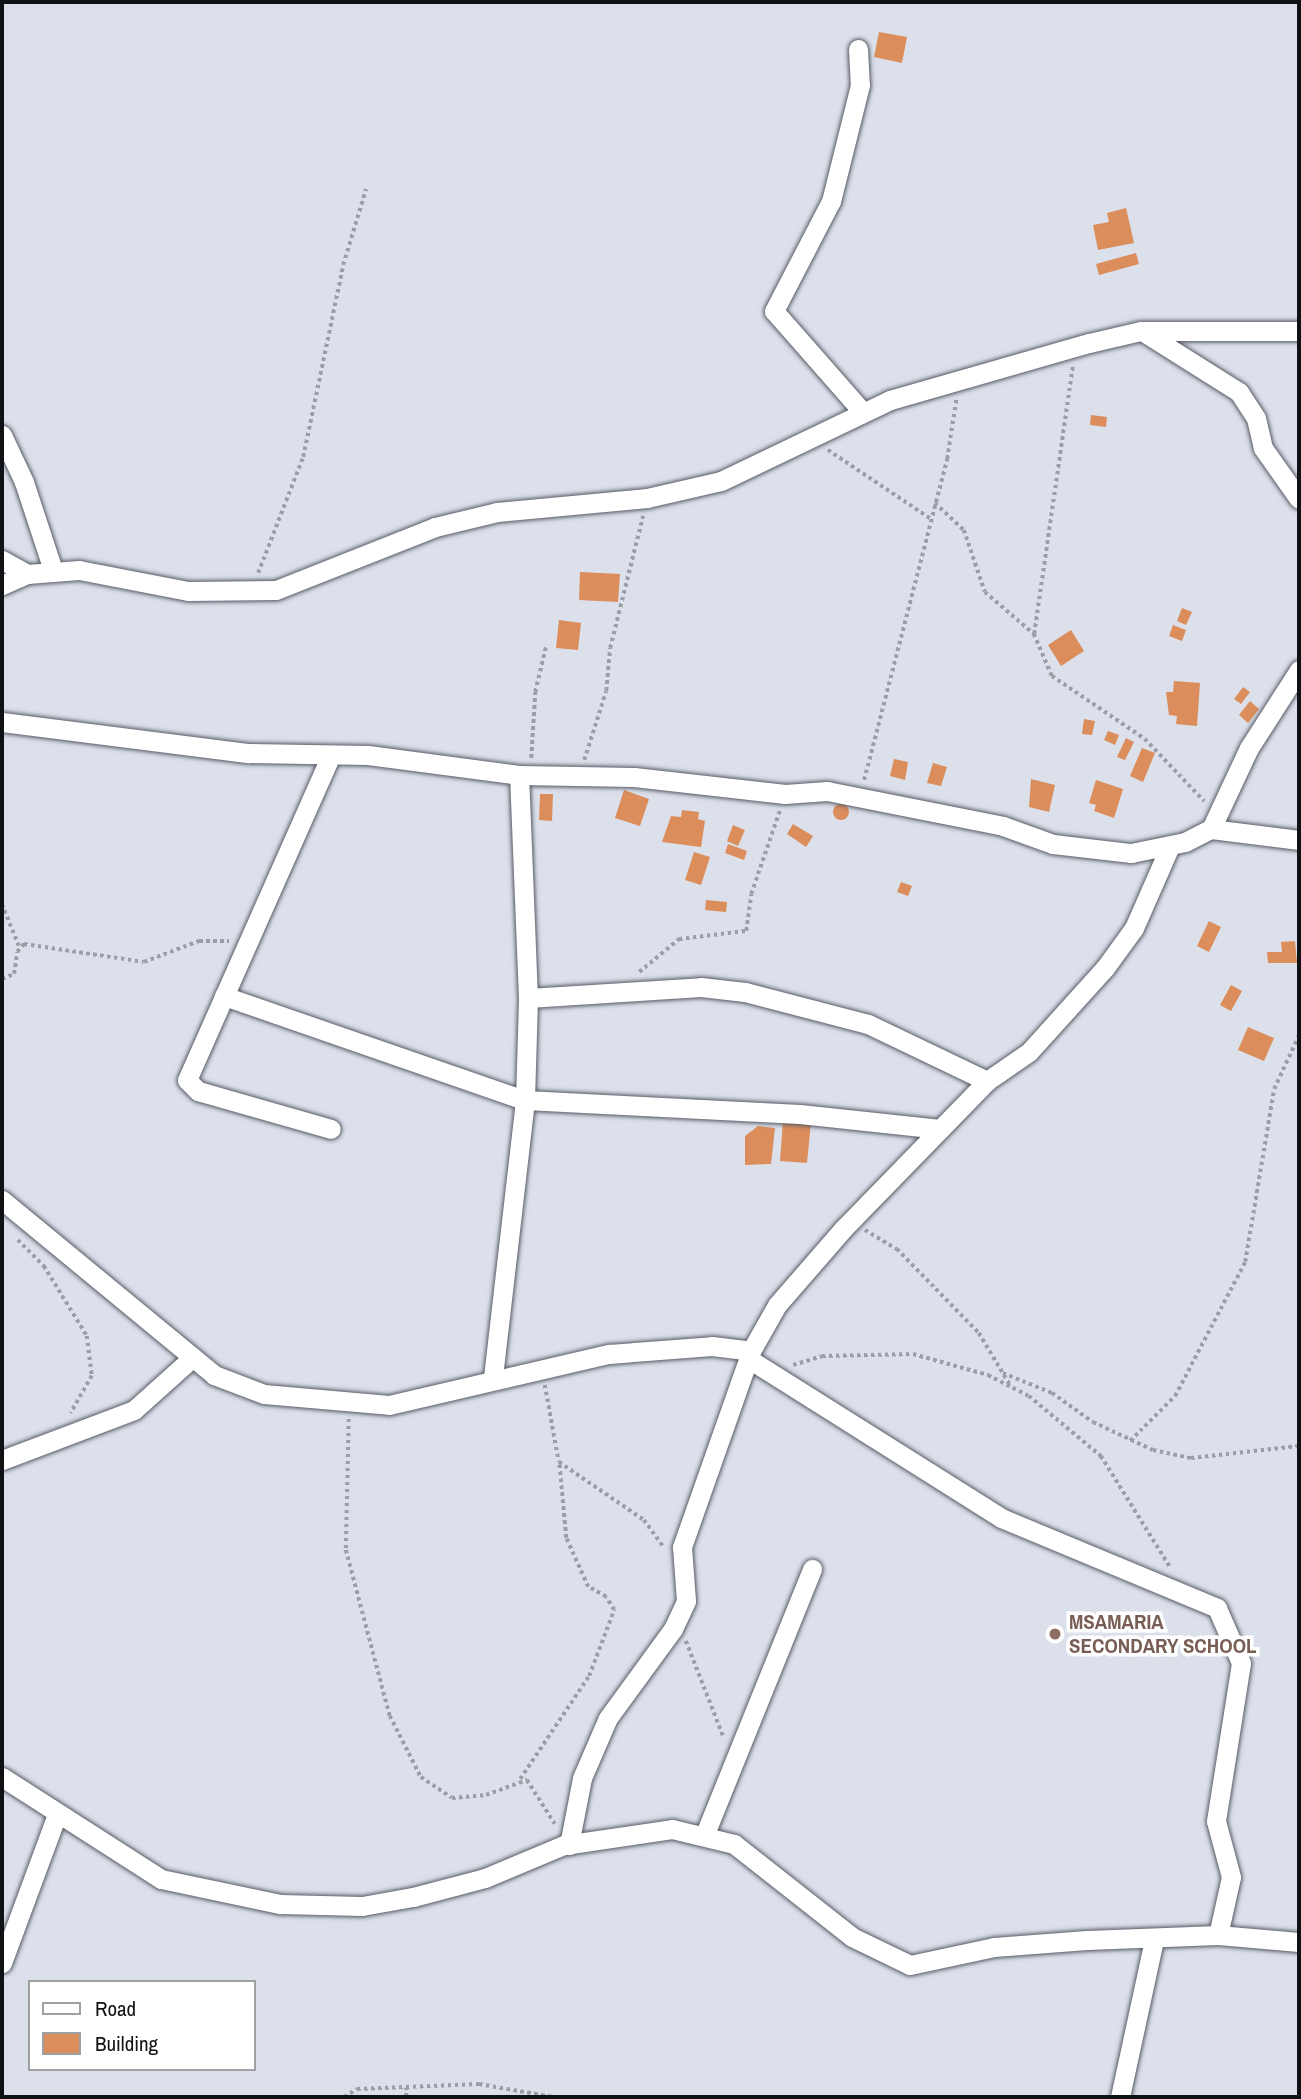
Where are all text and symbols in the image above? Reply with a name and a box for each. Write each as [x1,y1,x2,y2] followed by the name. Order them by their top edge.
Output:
[1069,1609,1257,1659] place label: MSAMARIA SECONDARY SCHOOL
[1047,1626,1063,1642] marker: MSAMARIA SECONDARY SCHOOL
[28,1980,256,2071] legend
[95,1994,136,2023] text: Road
[95,2029,158,2058] text: Building

